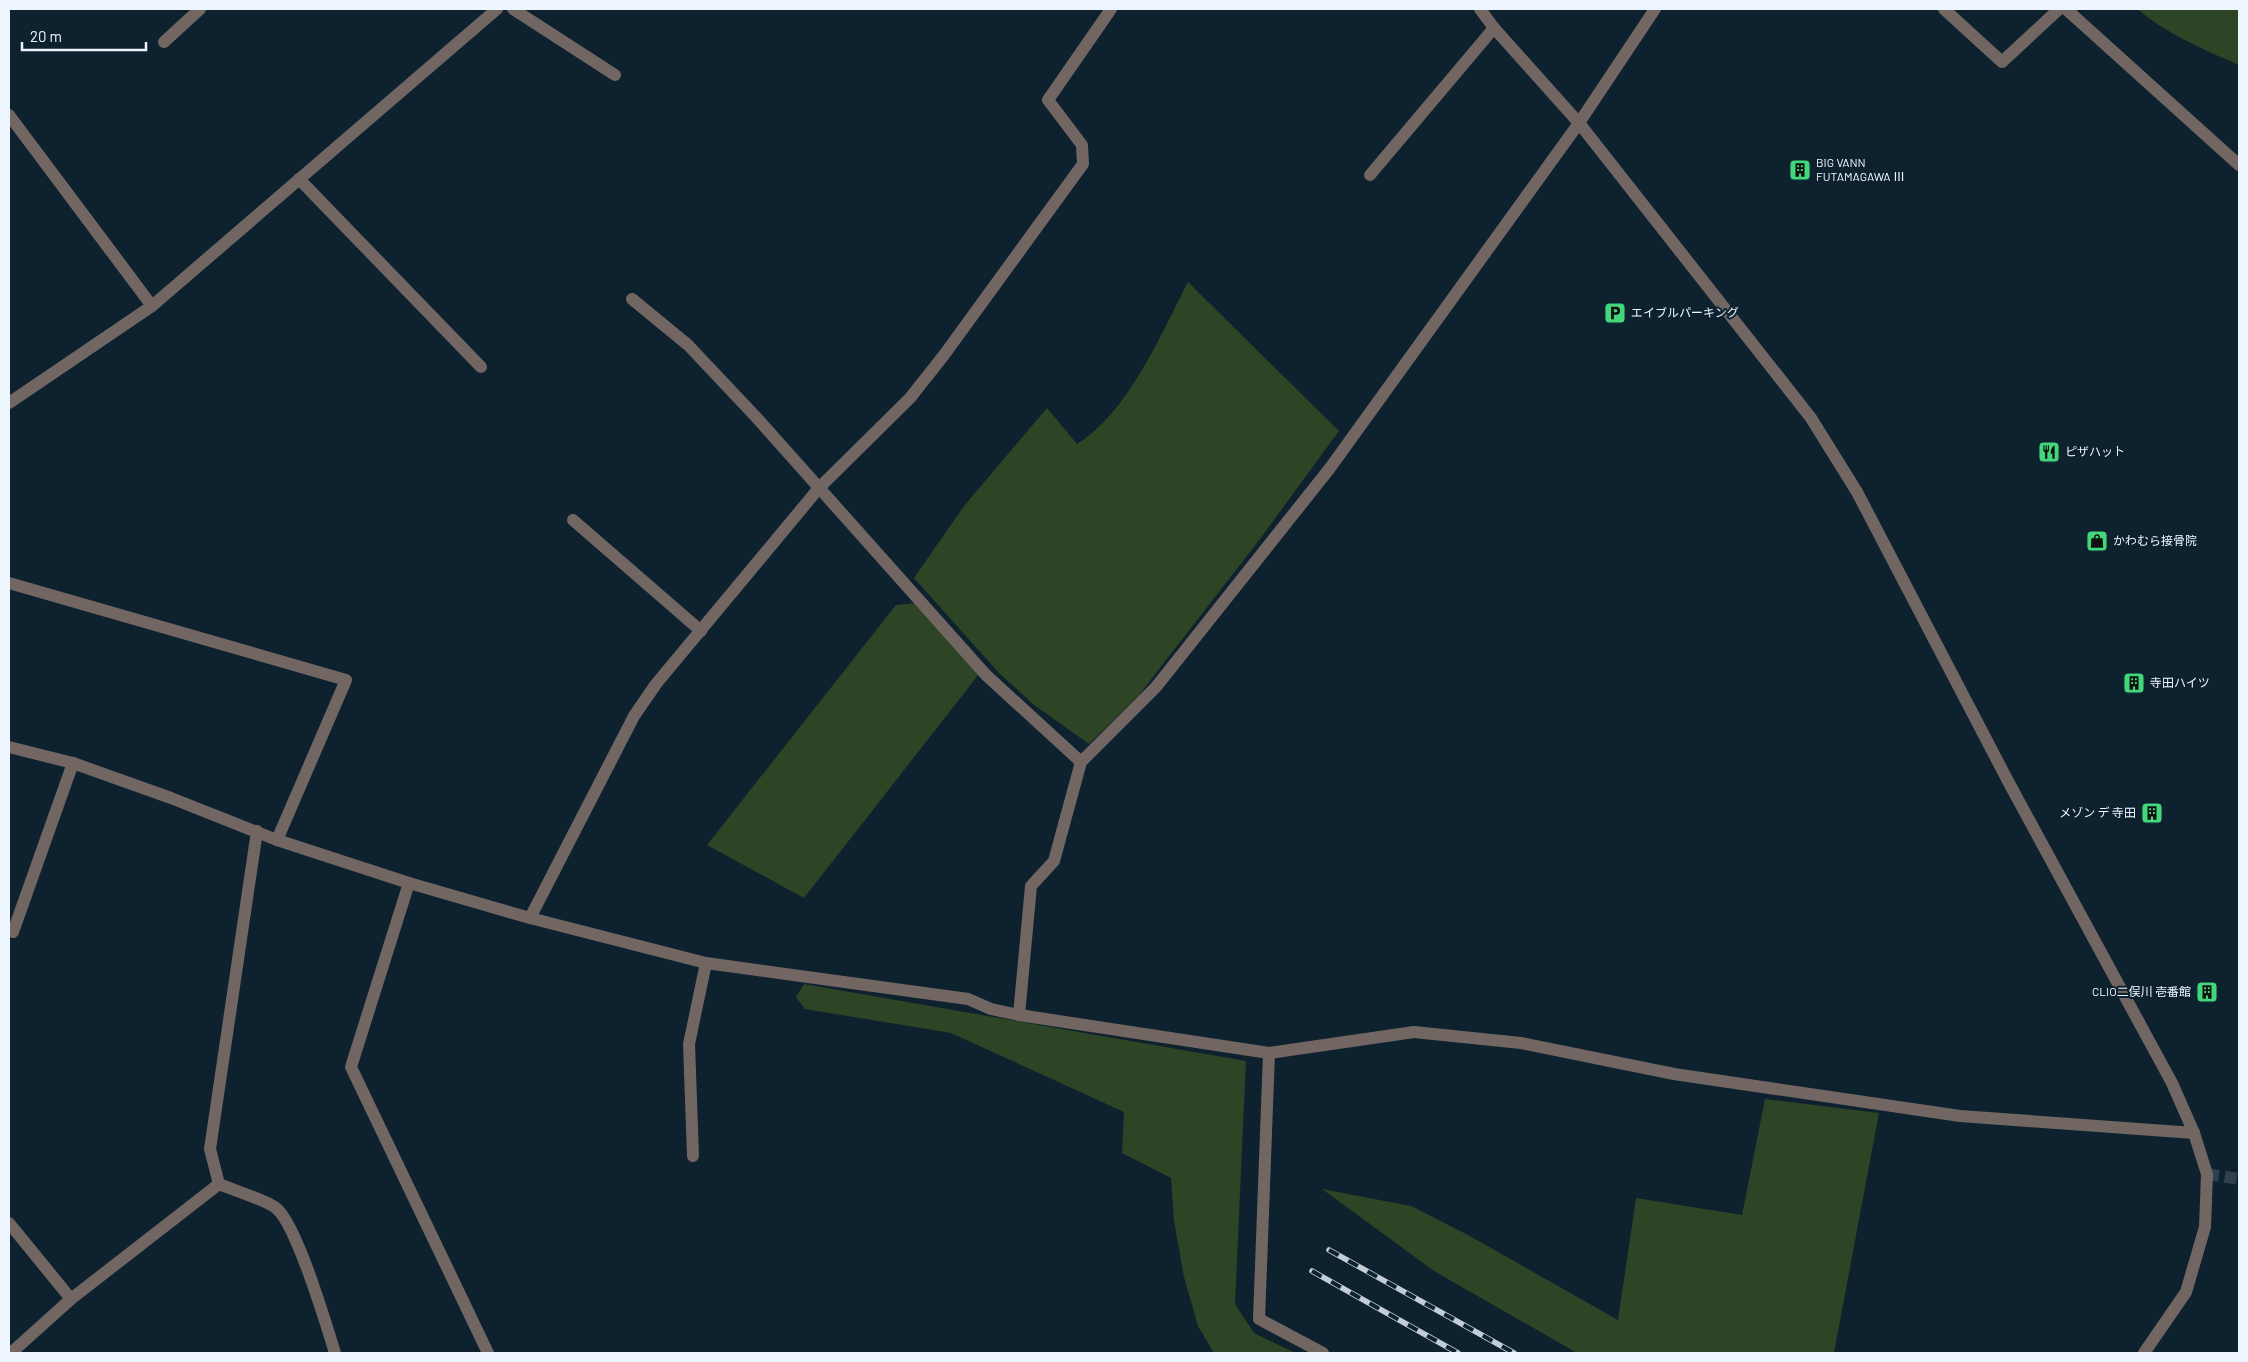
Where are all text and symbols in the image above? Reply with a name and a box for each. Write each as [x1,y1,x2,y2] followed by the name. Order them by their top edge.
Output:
[22,20,146,52] scale bar
[30,27,62,45] text: 20 m
[1816,155,1905,183] place label: BIG VANN FUTAMAGAWA Ⅲ
[1788,158,1812,182] building icon: BIG VANN FUTAMAGAWA Ⅲ
[1603,301,1627,325] parking icon: エイブルパーキング
[1631,305,1739,319] place label: エイブルパーキング
[2037,440,2061,464] restaurant icon: ピザハット
[2065,444,2125,458] place label: ピザハット
[2085,529,2109,553] shop icon: かわむら接骨院
[2113,533,2197,547] place label: かわむら接骨院
[2122,671,2146,695] building icon: 寺田ハイツ
[2150,675,2210,689] place label: 寺田ハイツ
[2140,801,2164,825] building icon: メゾン デ 寺田
[2059,805,2136,819] place label: メゾン デ 寺田
[2195,980,2219,1004] building icon: CLIO二俣川 壱番館
[2092,984,2191,998] place label: CLIO二俣川 壱番館

